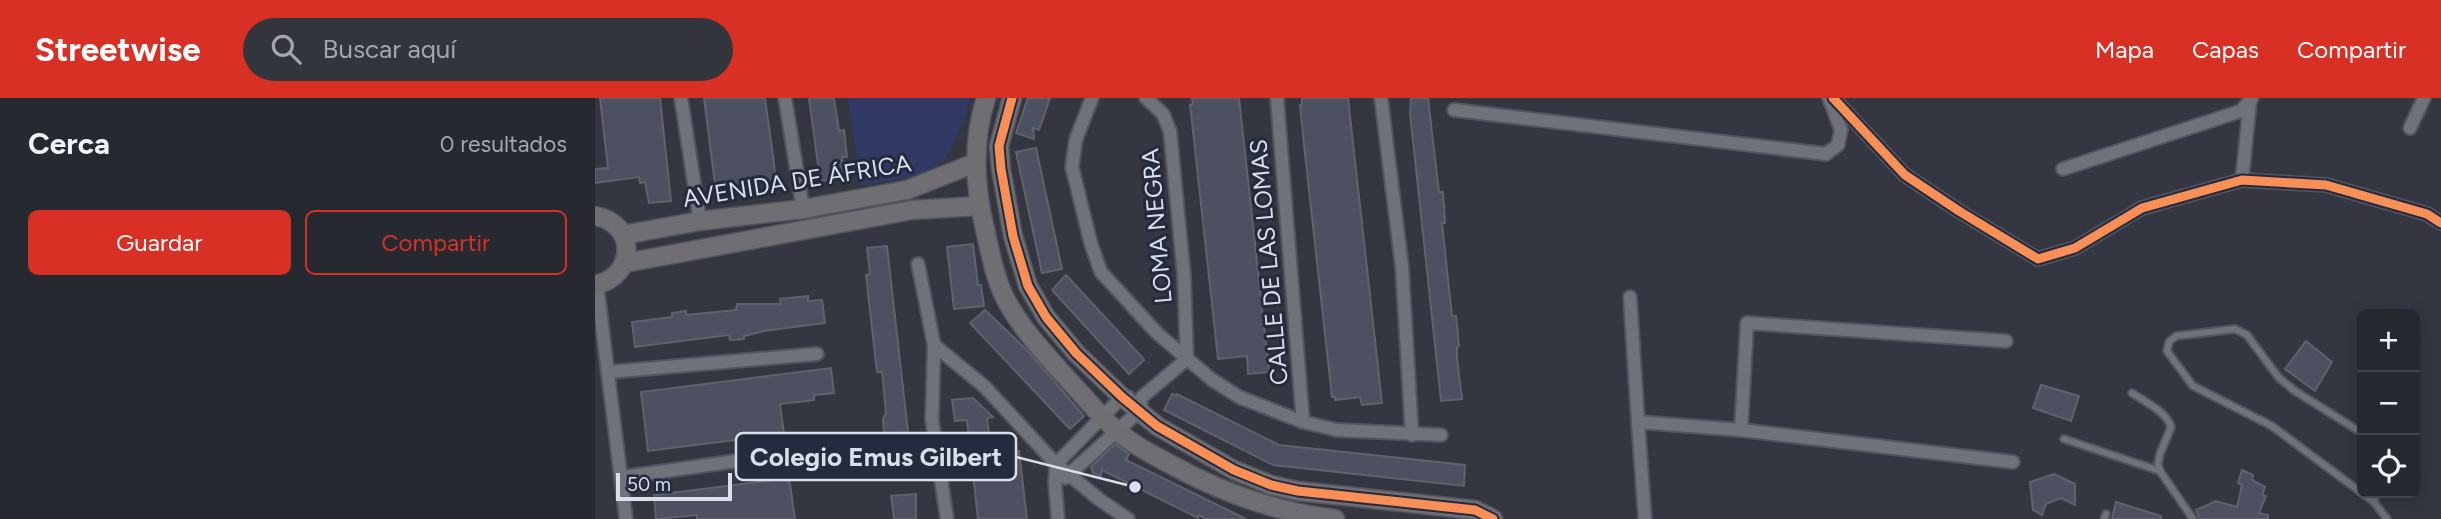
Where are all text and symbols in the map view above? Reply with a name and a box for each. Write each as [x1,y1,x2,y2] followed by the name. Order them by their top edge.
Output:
[243,18,733,81] search box
[35,30,201,69] text: Streetwise
[267,30,305,68] icon: search
[323,33,456,65] text: Buscar aquí
[2095,35,2154,64] text: Mapa
[2192,35,2259,64] text: Capas
[2297,35,2406,64] text: Compartir
[28,125,110,162] text: Cerca
[440,130,567,158] text: 0 resultados
[1243,138,1294,386] street label: CALLE DE LAS LOMAS
[1135,147,1178,305] street label: LOMA NEGRA
[681,148,914,213] street label: AVENIDA DE ÁFRICA
[28,210,291,275] button: Guardar
[305,210,567,275] button: Compartir
[2357,309,2420,498] map controls
[2357,309,2420,372] button: +
[2357,372,2420,435] button: −
[736,433,1016,480] callout: Colegio Emus Gilbert
[2357,435,2420,498] button: locate
[750,441,1002,473] text: Colegio Emus Gilbert
[616,470,731,502] scale bar
[627,473,671,496] text: 50 m

